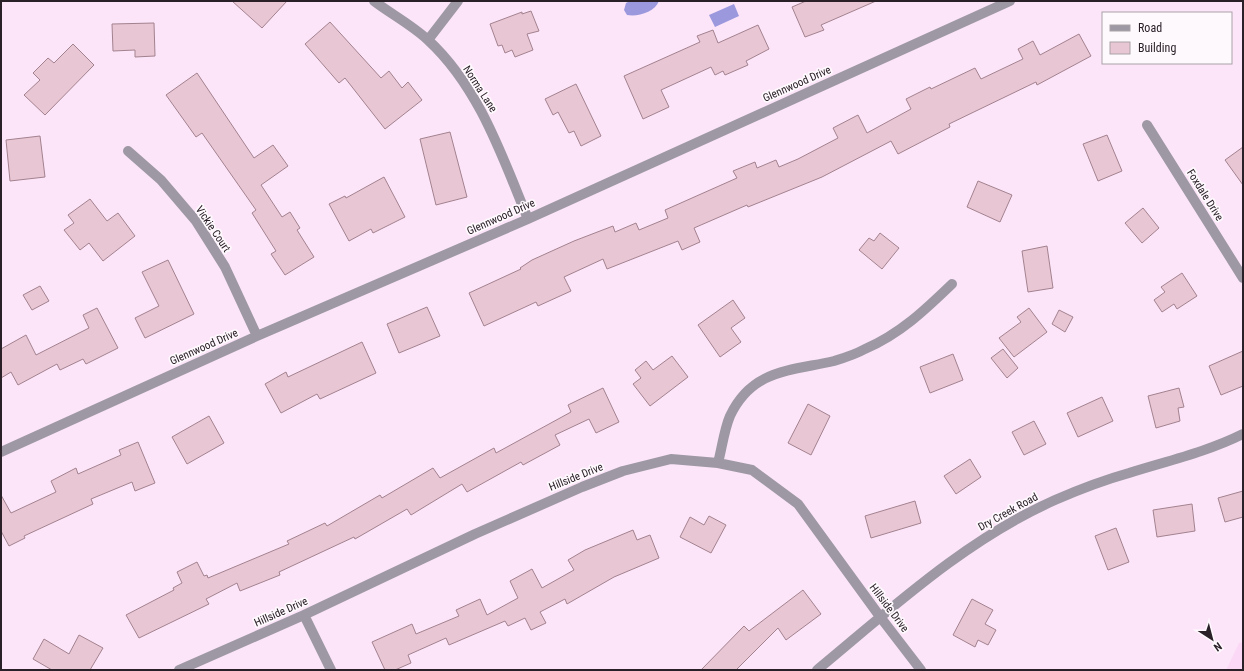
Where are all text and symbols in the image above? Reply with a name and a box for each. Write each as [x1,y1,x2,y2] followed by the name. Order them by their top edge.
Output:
[1102,12,1232,64] legend
[1138,21,1162,35] text: Road
[1138,41,1176,55] text: Building
[460,63,500,115] street label: Norma Lane
[761,63,833,105] street label: Glennwood Drive
[1184,167,1226,223] street label: Foxdale Drive
[465,196,537,238] street label: Glennwood Drive
[193,203,233,255] street label: Vickie Court
[168,326,240,368] street label: Glennwood Drive
[547,460,605,494] street label: Hillside Drive
[976,490,1040,534] street label: Dry Creek Road
[867,581,911,635] street label: Hillside Drive
[252,594,310,630] street label: Hillside Drive
[1192,619,1232,659] north arrow
[1211,639,1224,654] text: N

